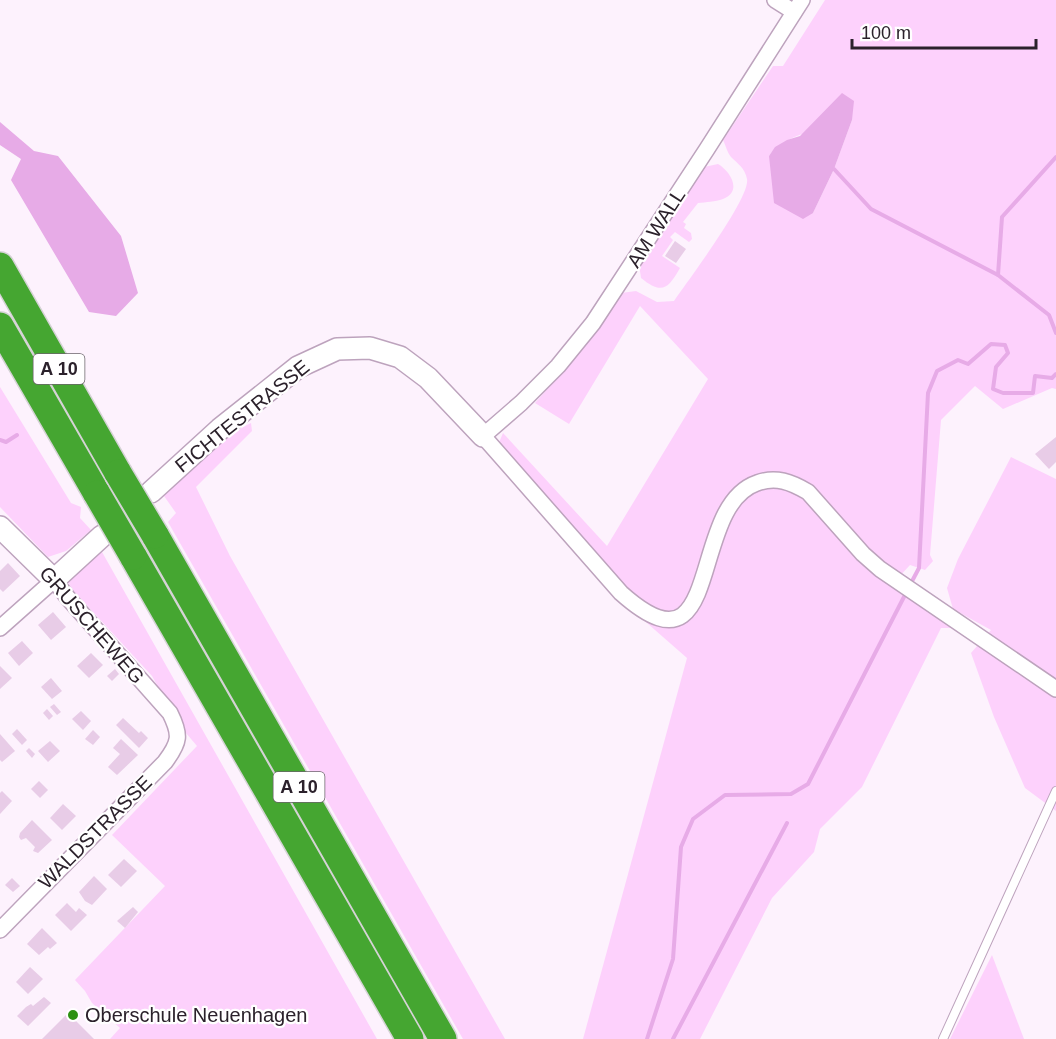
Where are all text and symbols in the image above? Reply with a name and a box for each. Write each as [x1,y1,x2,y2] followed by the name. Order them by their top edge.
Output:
[852,12,1036,50] scale bar
[861,23,911,43] text: 100 m
[622,185,690,271] street label: AM WALL
[34,354,84,384] road number: A 10
[171,355,313,477] street label: FICHTESTRASSE
[35,562,149,688] street label: GRUSCHEWEG
[34,771,156,893] street label: WALDSTRASSE
[274,772,324,802] road number: A 10
[85,1004,307,1026] place label: Oberschule Neuenhagen
[66,1008,80,1022] marker: Oberschule Neuenhagen

